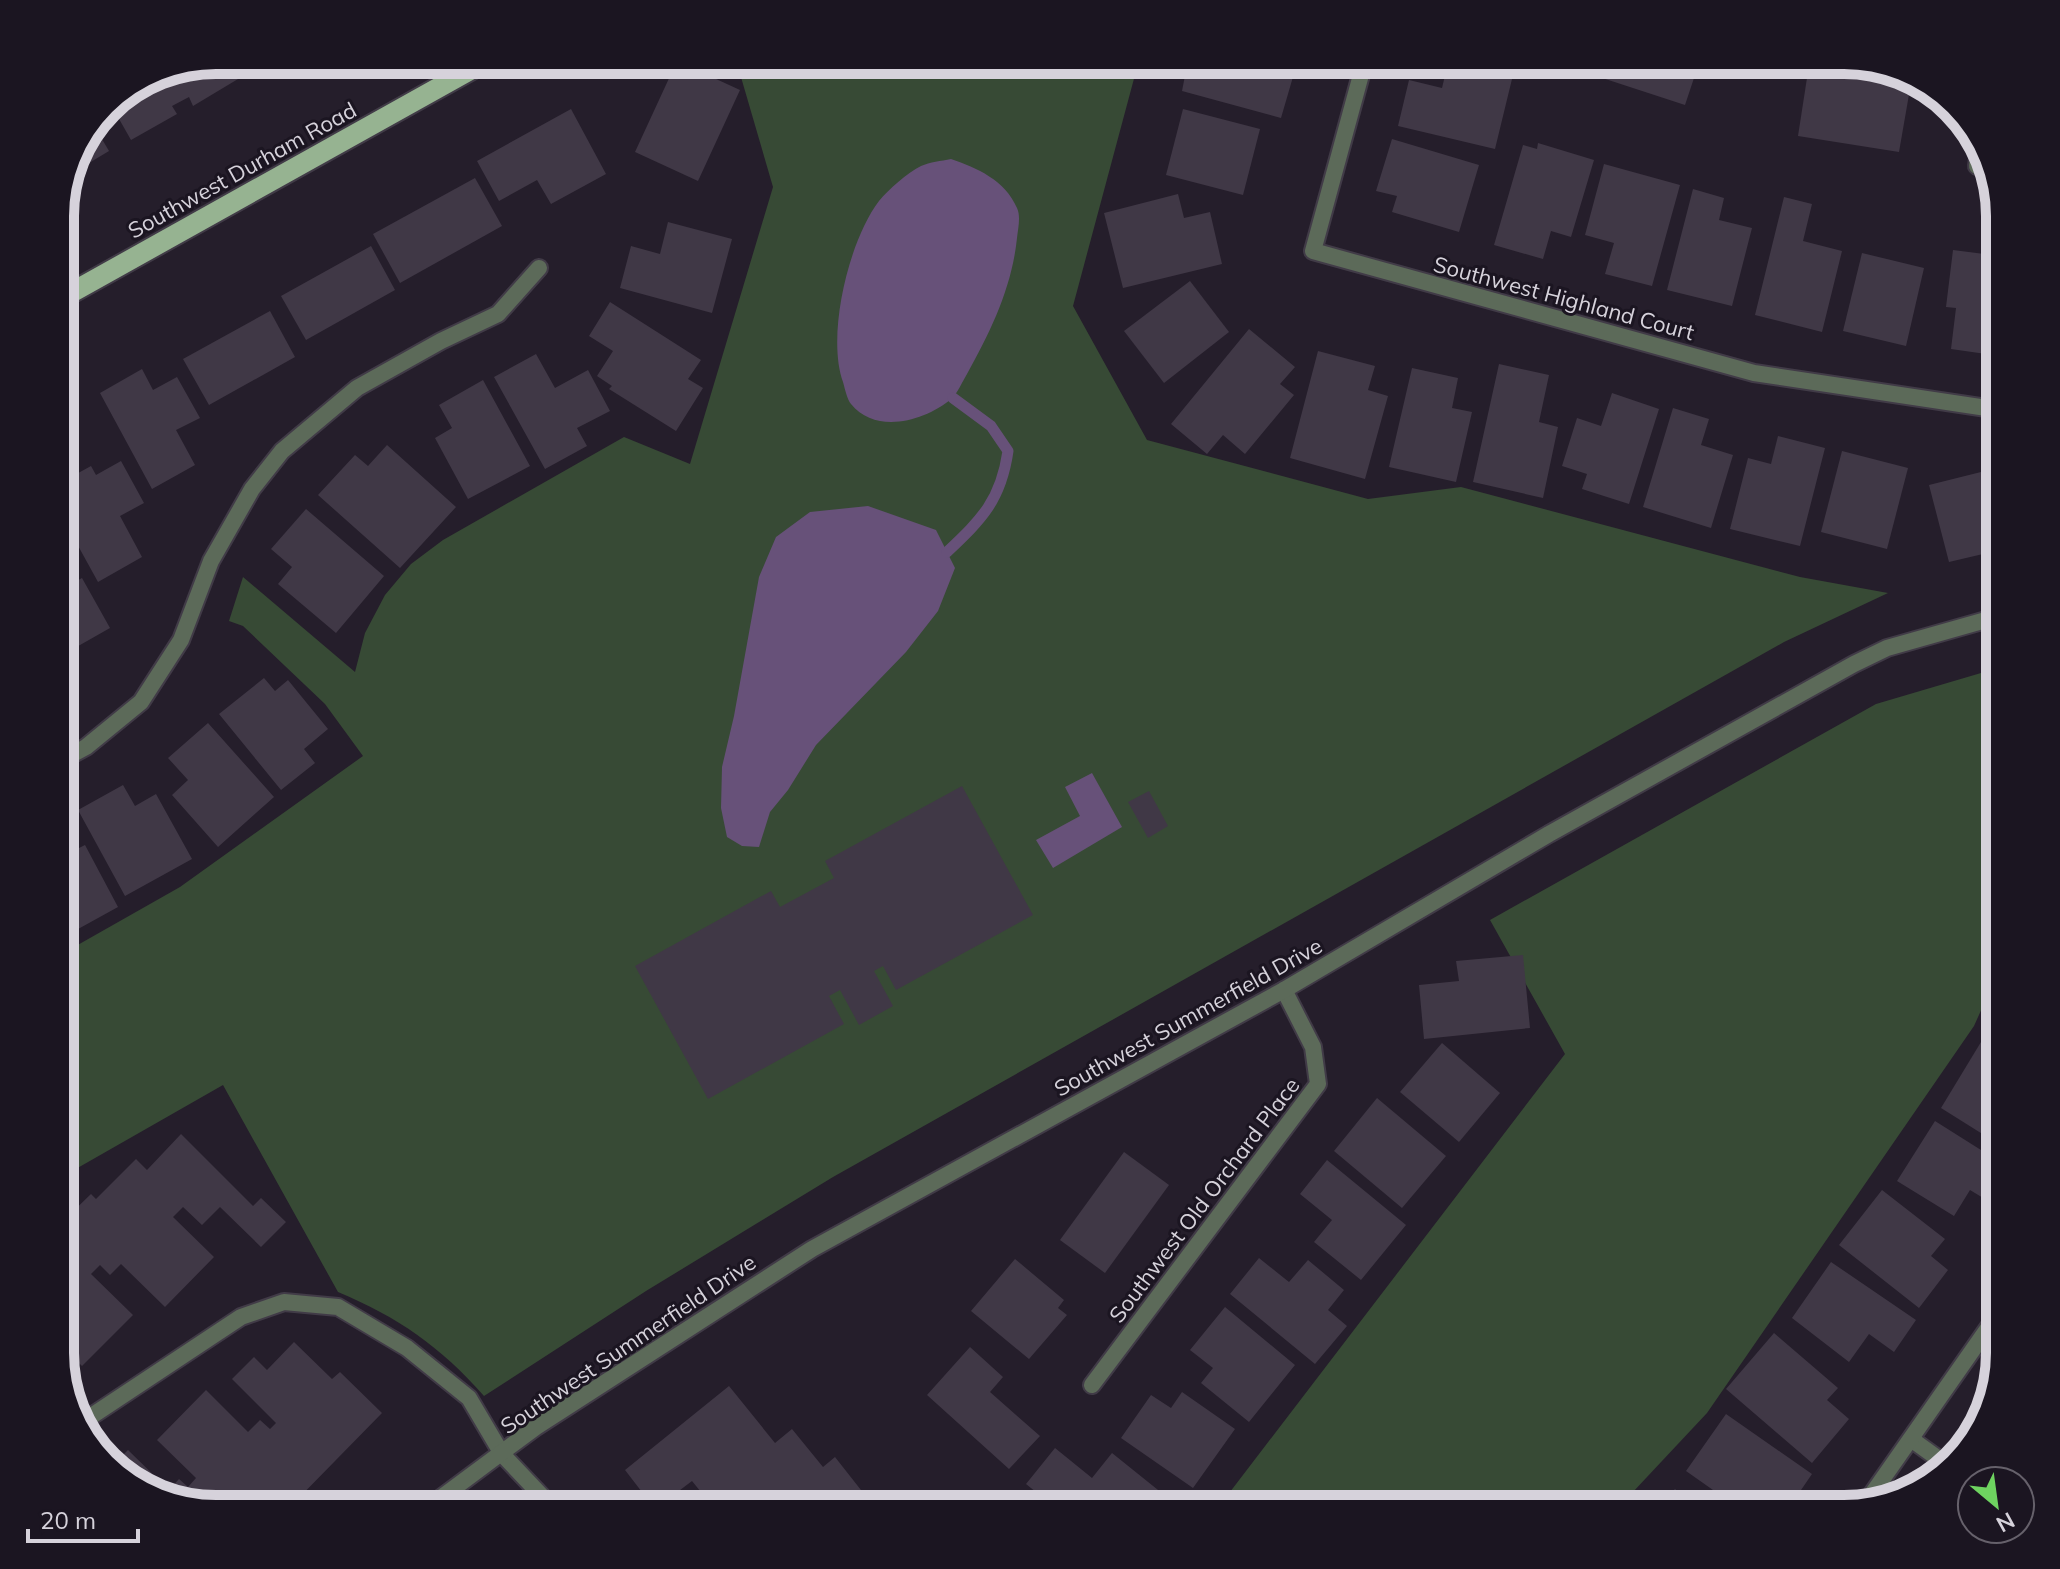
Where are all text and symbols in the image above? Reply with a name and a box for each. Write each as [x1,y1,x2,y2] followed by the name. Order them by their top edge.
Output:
[123,96,361,244] street label: Southwest Durham Road
[1430,250,1698,346] street label: Southwest Highland Court
[1049,932,1327,1102] street label: Southwest Summerfield Drive
[1103,1072,1305,1328] street label: Southwest Old Orchard Place
[495,1248,761,1440] street label: Southwest Summerfield Drive
[1956,1465,2036,1545] north arrow
[28,1493,138,1543] scale bar
[40,1505,96,1535] text: 20 m
[1992,1506,2020,1539] text: N

